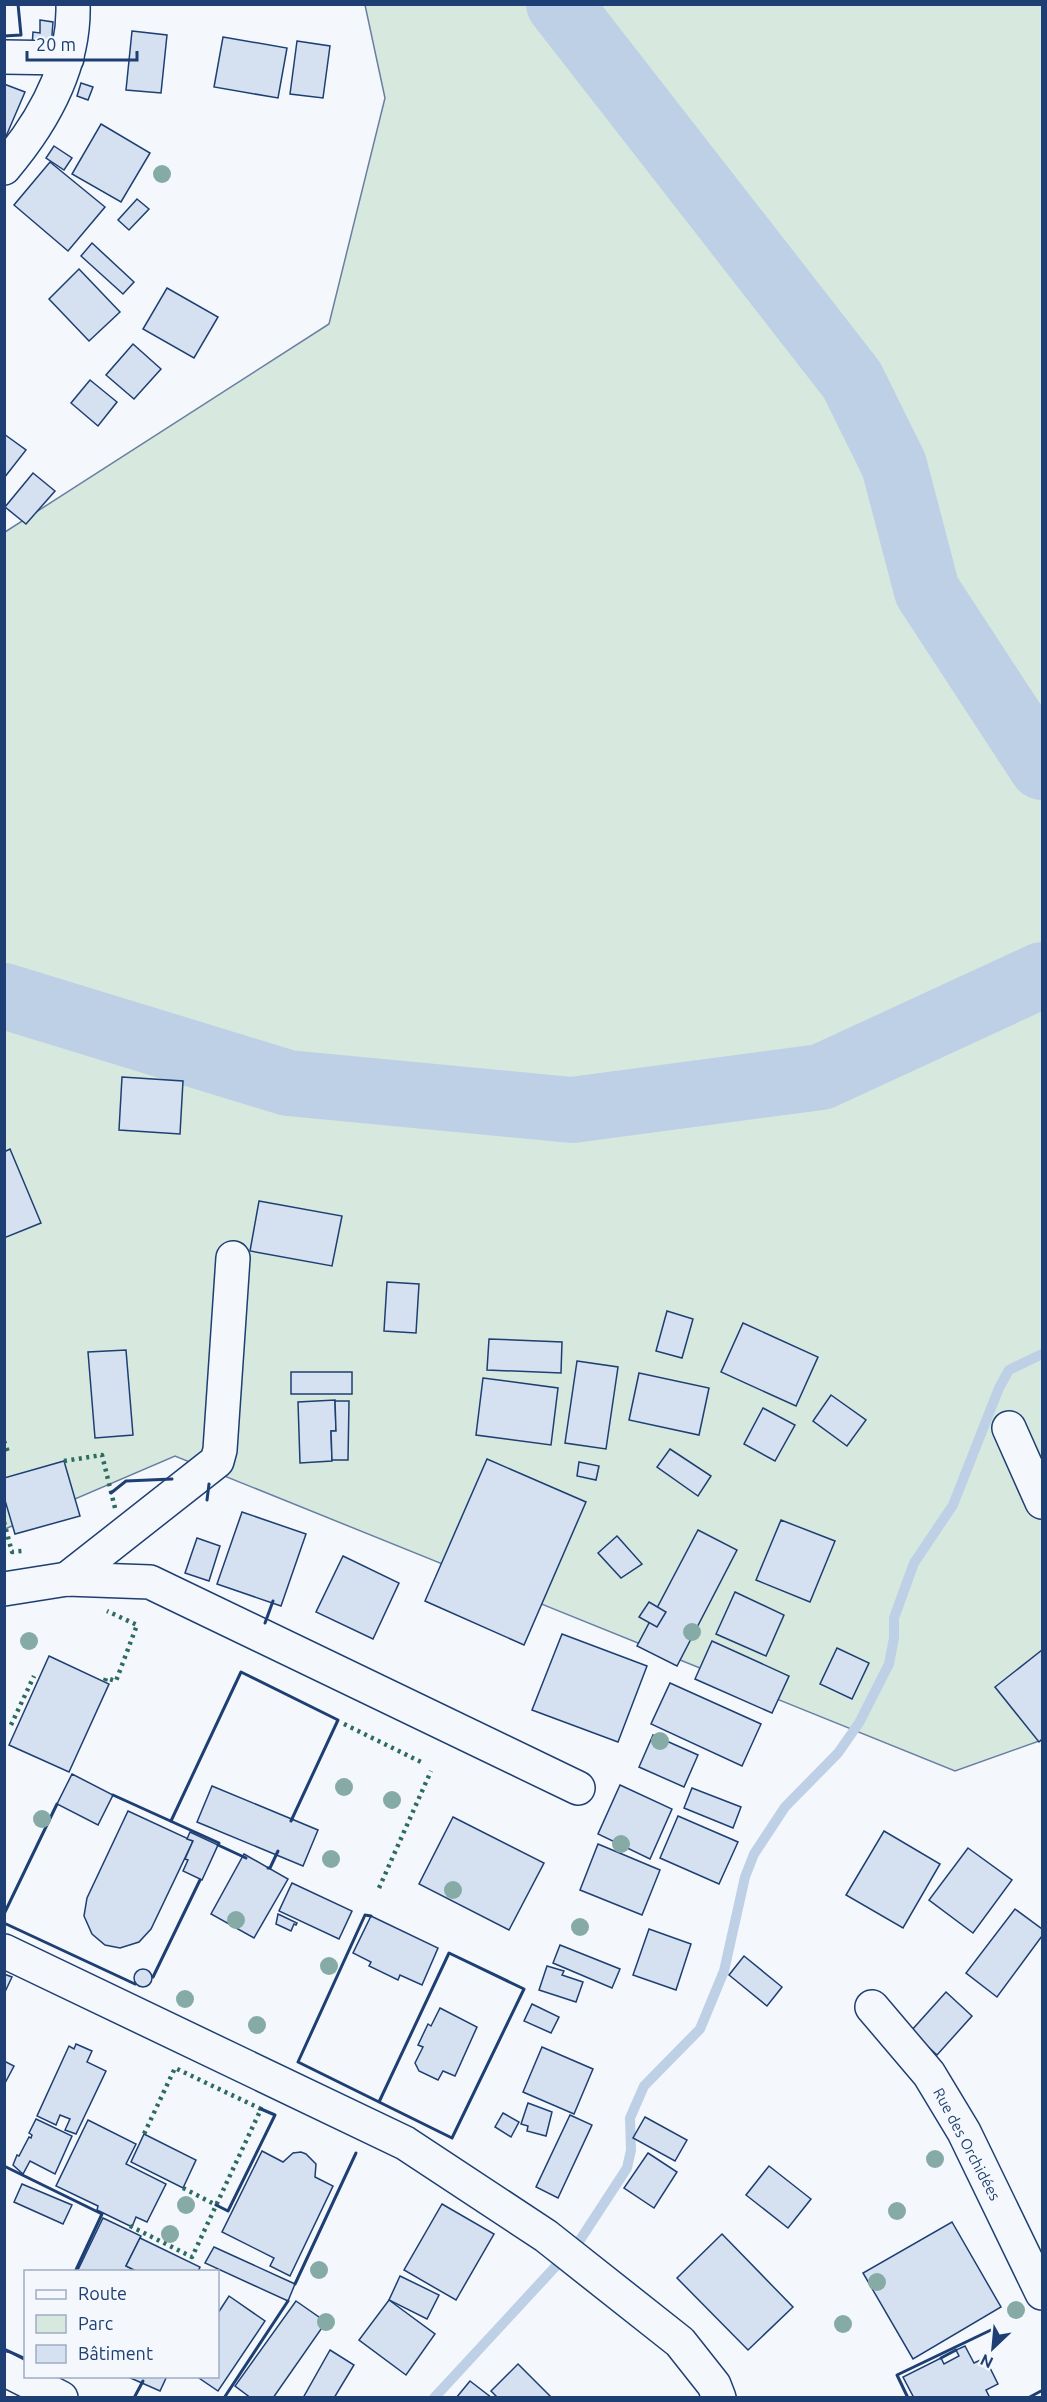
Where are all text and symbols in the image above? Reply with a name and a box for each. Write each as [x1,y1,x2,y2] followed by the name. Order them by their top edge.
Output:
[27,24,136,62] scale bar
[36,34,76,54] text: 20 m
[930,2085,1004,2203] street label: Rue des Orchidées
[24,2270,219,2378] legend
[78,2283,127,2303] text: Route
[78,2313,113,2333] text: Parc
[963,2318,1023,2378] north arrow
[78,2343,153,2363] text: Bâtiment
[977,2351,996,2372] text: N

